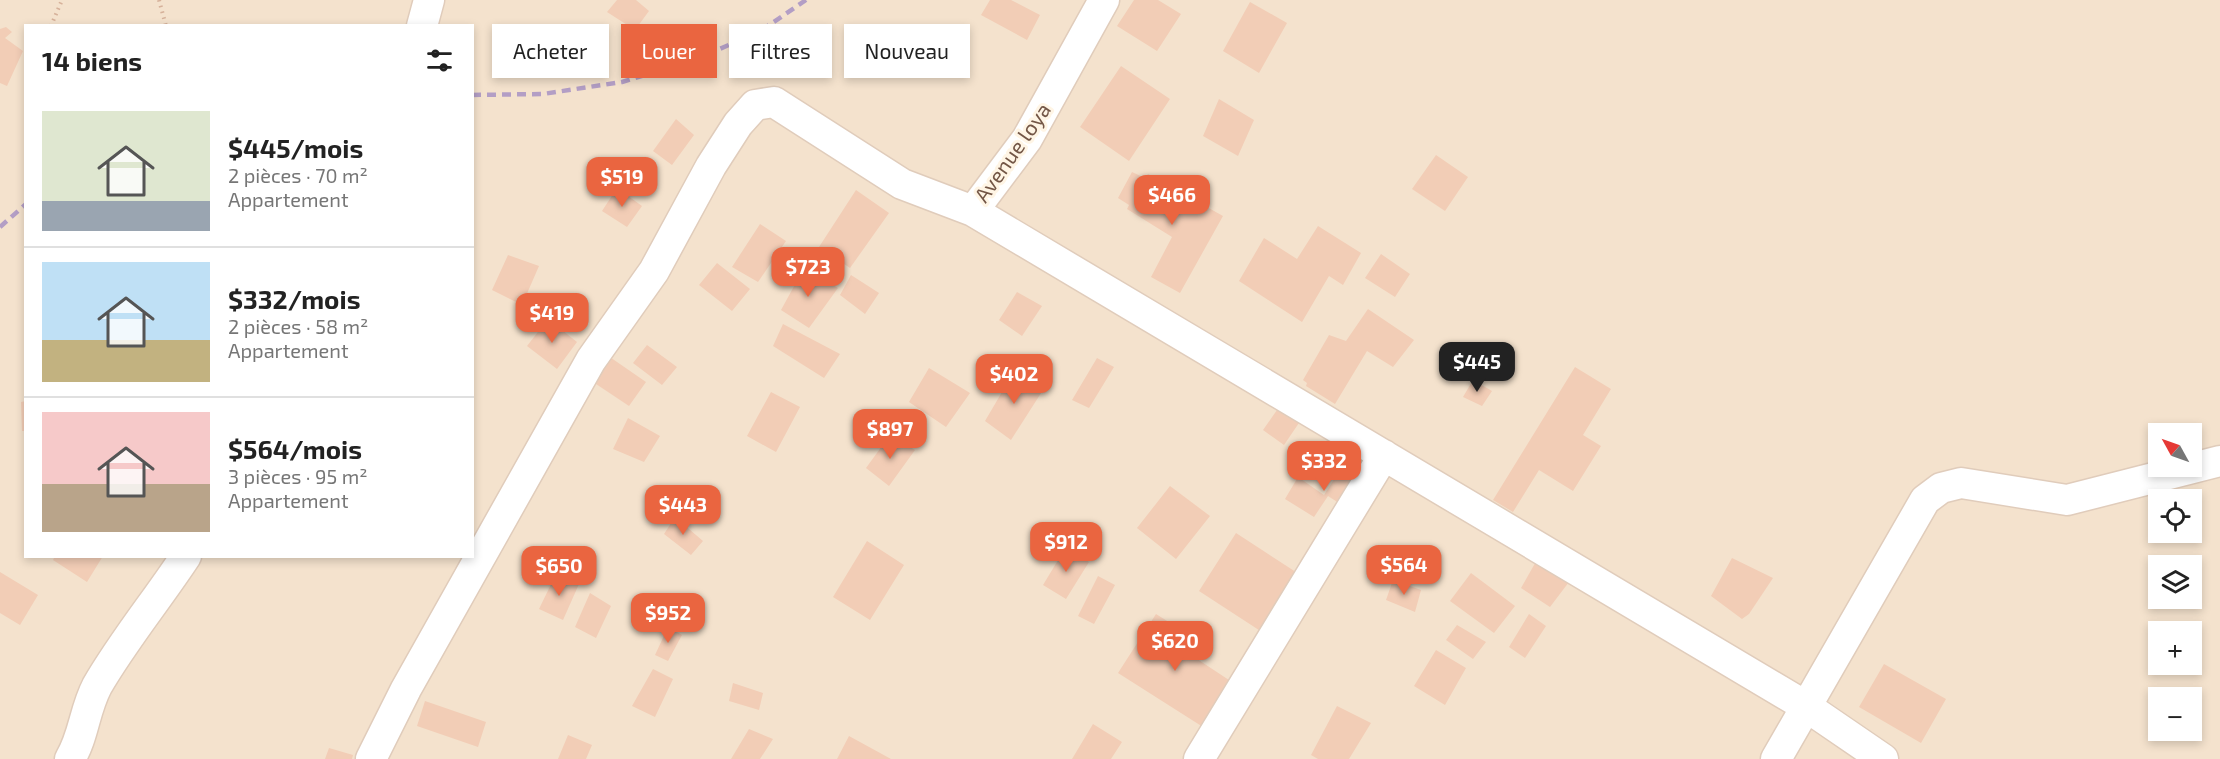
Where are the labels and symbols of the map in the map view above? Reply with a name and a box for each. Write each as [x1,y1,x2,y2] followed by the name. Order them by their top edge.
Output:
[968,98,1055,207] street label: Avenue loya
[586,157,658,208] pin: $519
[1136,175,1208,226] pin: $466
[772,247,844,298] pin: $723
[516,293,588,344] pin: $419
[1441,342,1513,393] pin: $445
[978,354,1050,405] pin: $402
[854,409,926,460] pin: $897
[2148,423,2202,477] north arrow
[1288,441,1360,492] pin: $332
[647,485,719,536] pin: $443
[1030,522,1102,573] pin: $912
[1368,545,1440,596] pin: $564
[523,546,595,597] pin: $650
[632,593,704,644] pin: $952
[1139,621,1211,672] pin: $620

